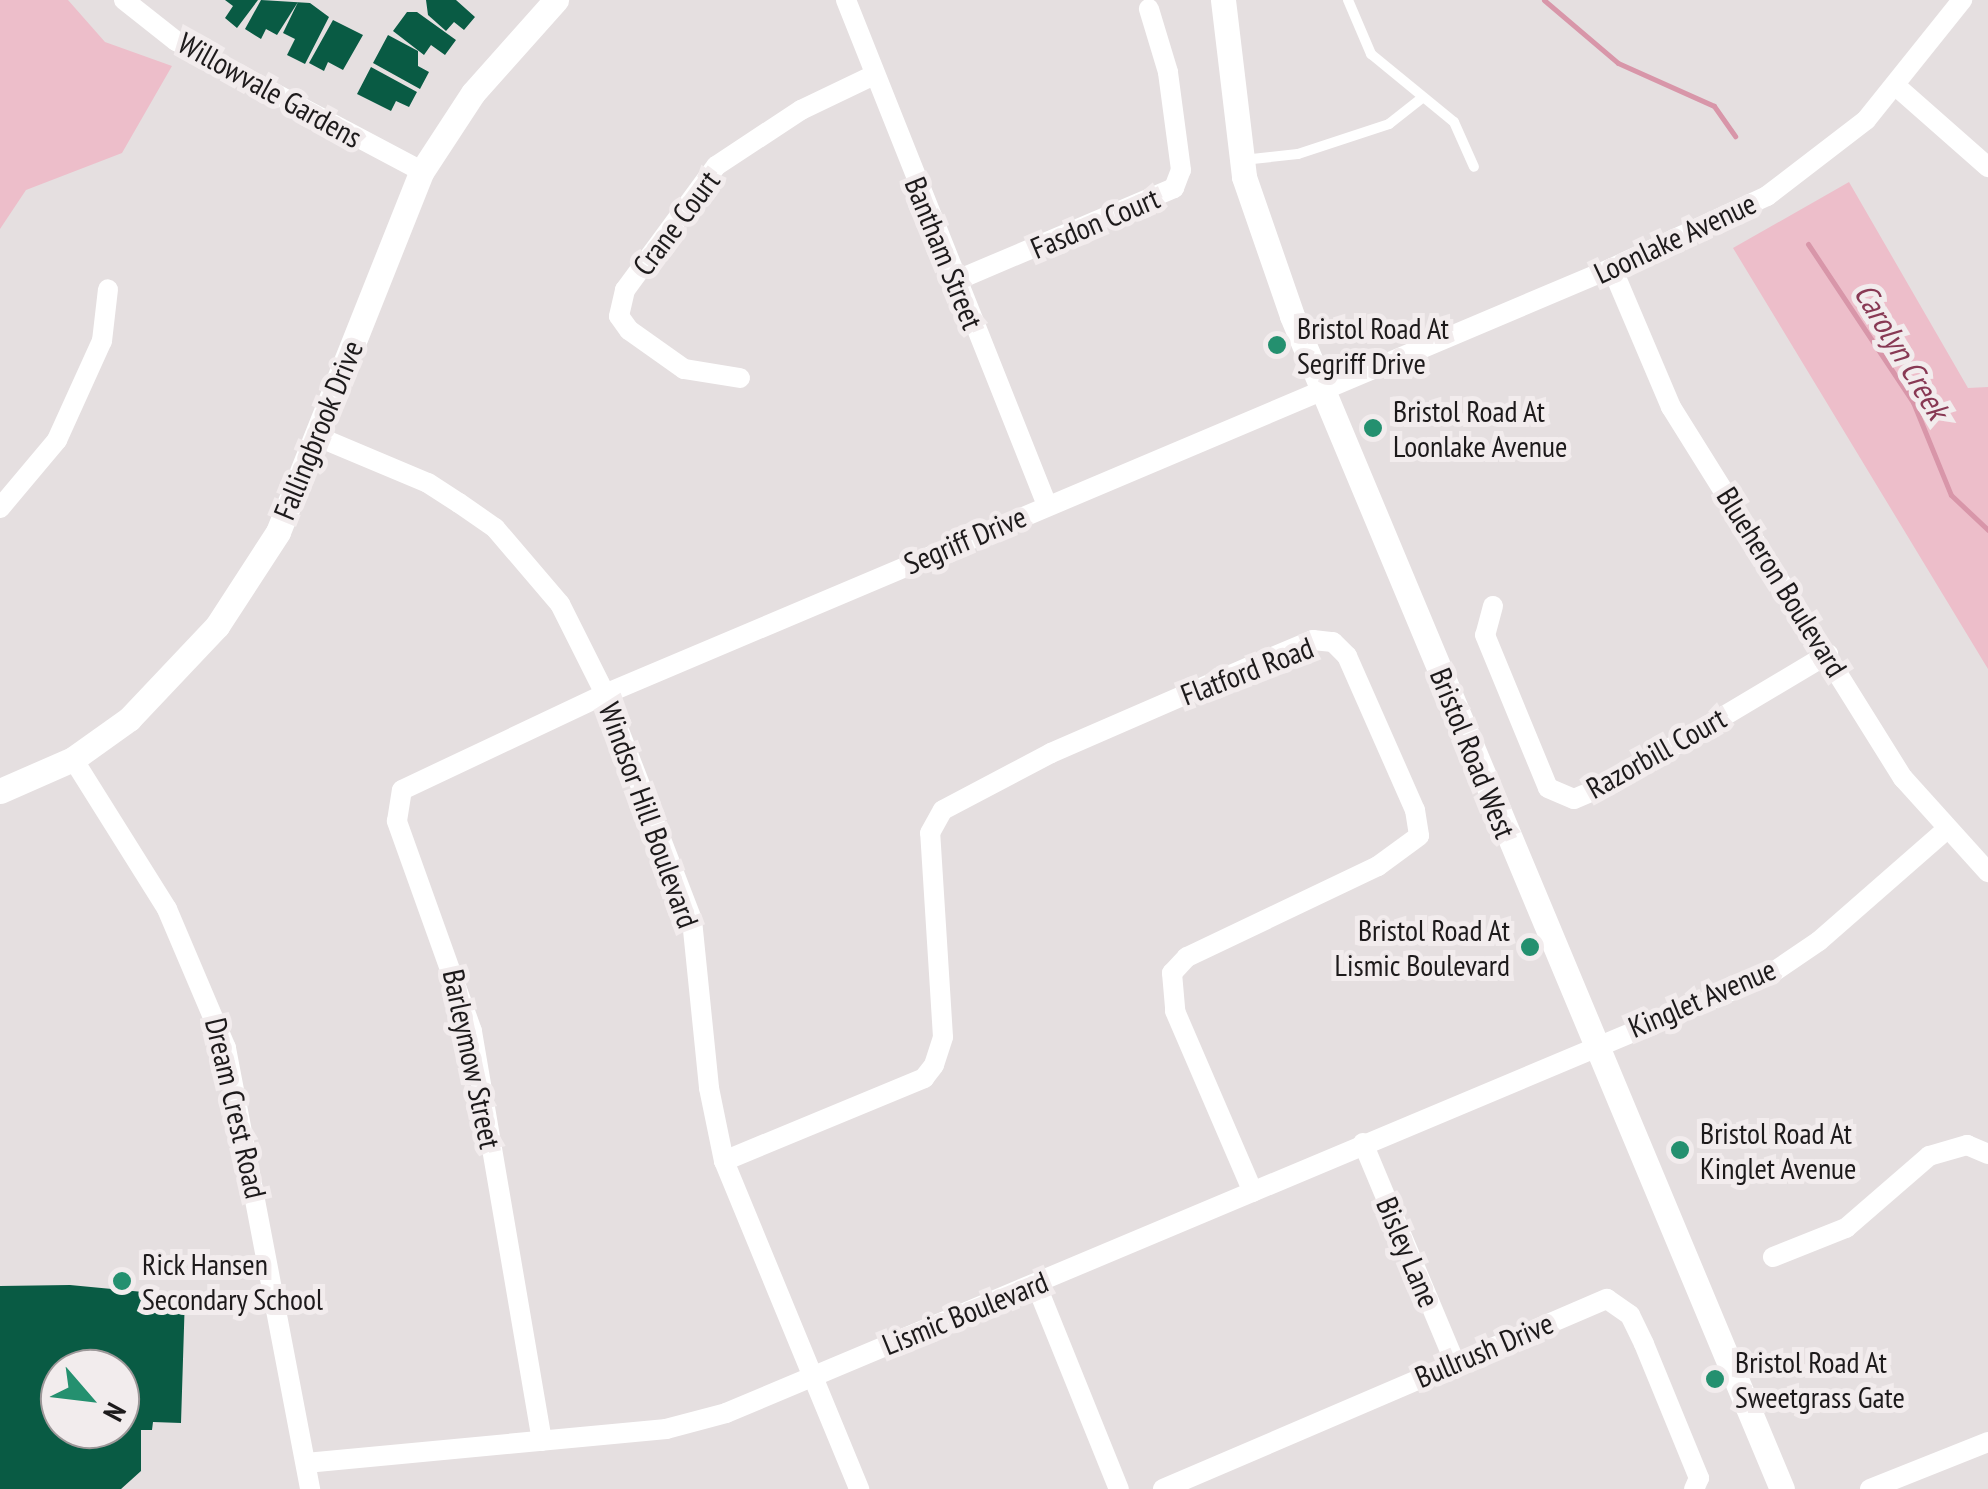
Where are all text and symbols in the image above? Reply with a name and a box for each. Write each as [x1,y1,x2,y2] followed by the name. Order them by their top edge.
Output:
[172,25,368,155] street label: Willowvale Gardens
[625,164,727,282] street label: Crane Court
[897,172,991,334] street label: Bantham Street
[1025,180,1165,266] street label: Fasdon Court
[1588,185,1762,291] street label: Loonlake Avenue
[1847,276,1957,426] water label: Carolyn Creek
[1297,310,1450,380] place label: Bristol Road At Segriff Drive
[1266,334,1288,356] marker: Bristol Road At Segriff Drive
[266,335,370,525] street label: Fallingbrook Drive
[1393,393,1568,464] place label: Bristol Road At Loonlake Avenue
[1362,417,1384,439] marker: Bristol Road At Loonlake Avenue
[1709,481,1855,683] street label: Blueheron Boulevard
[899,498,1031,582] street label: Segriff Drive
[1176,629,1318,713] street label: Flatford Road
[1422,662,1524,844] street label: Bristol Road West
[592,697,706,933] street label: Windsor Hill Boulevard
[1580,700,1732,806] street label: Razorbill Court
[1334,912,1510,982] place label: Bristol Road At Lismic Boulevard
[1519,936,1541,958] marker: Bristol Road At Lismic Boulevard
[1623,951,1781,1045] street label: Kinglet Avenue
[435,966,509,1152] street label: Barleymow Street
[198,1014,274,1202] street label: Dream Crest Road
[1700,1115,1857,1186] place label: Bristol Road At Kinglet Avenue
[1669,1139,1691,1161] marker: Bristol Road At Kinglet Avenue
[1369,1191,1447,1313] street label: Bisley Lane
[142,1246,324,1316] place label: Rick Hansen Secondary School
[877,1263,1053,1363] street label: Lismic Boulevard
[111,1270,133,1292] marker: Rick Hansen Secondary School
[1410,1305,1558,1395] street label: Bullrush Drive
[1735,1344,1905,1414] place label: Bristol Road At Sweetgrass Gate
[40,1349,140,1449] north arrow
[1704,1368,1726,1390] marker: Bristol Road At Sweetgrass Gate
[95,1397,135,1428] text: N

